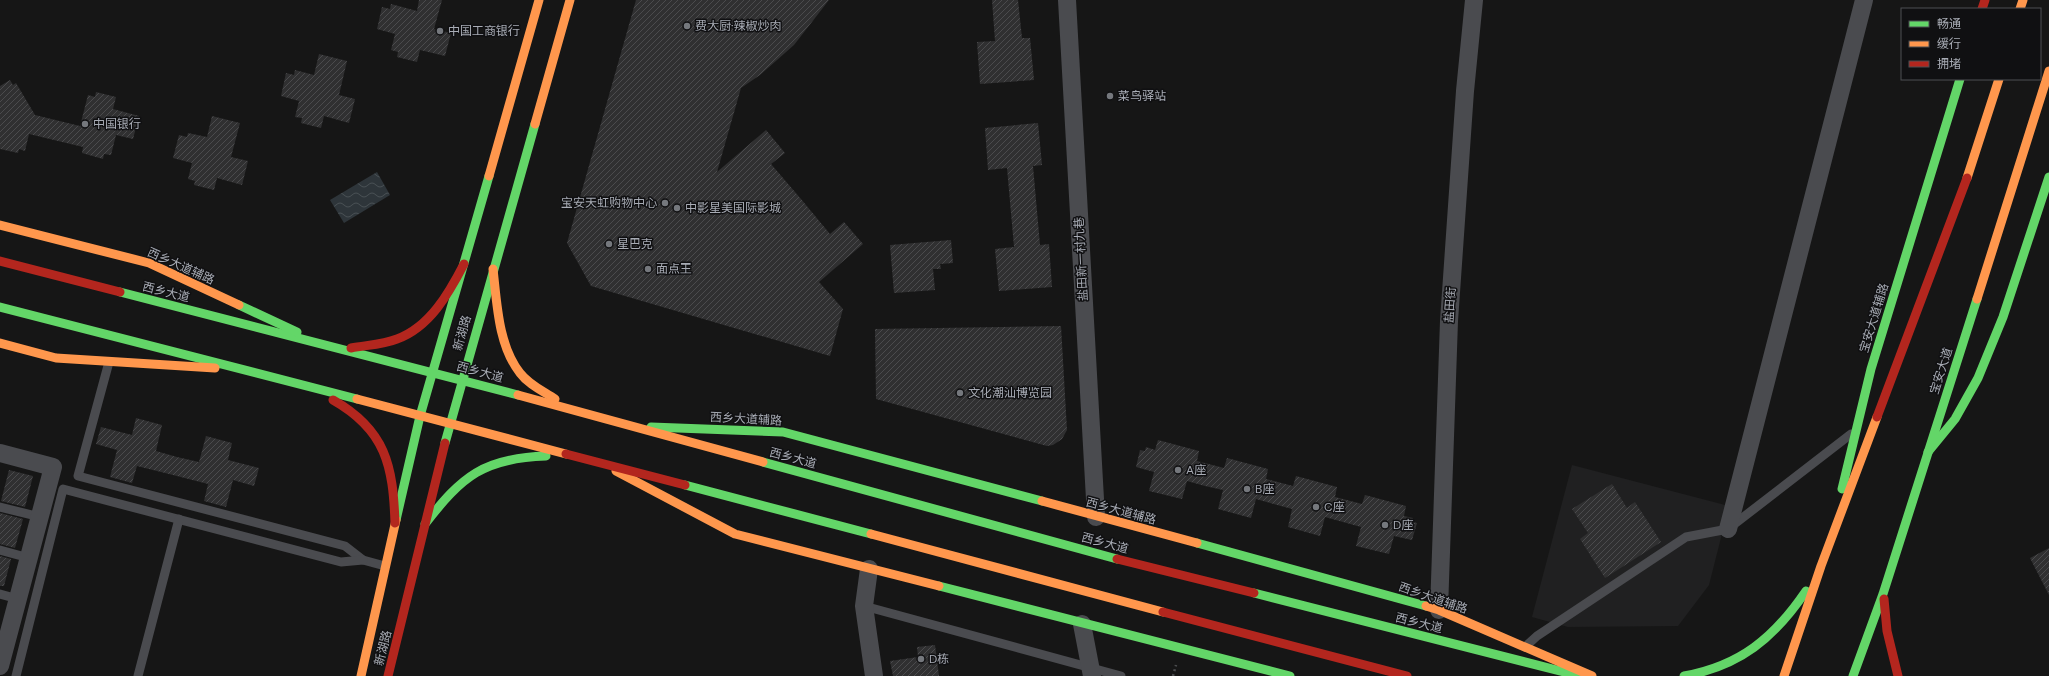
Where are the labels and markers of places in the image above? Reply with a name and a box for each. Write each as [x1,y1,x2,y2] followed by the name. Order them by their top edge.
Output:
[695,18,781,34] place label: 费大厨·辣椒炒肉
[682,21,692,31] marker: 费大厨·辣椒炒肉
[448,23,520,39] place label: 中国工商银行
[435,26,445,36] marker: 中国工商银行
[1118,88,1166,104] place label: 菜鸟驿站
[1105,91,1115,101] marker: 菜鸟驿站
[93,116,141,132] place label: 中国银行
[80,119,90,129] marker: 中国银行
[561,195,657,211] place label: 宝安天虹购物中心
[660,198,670,208] marker: 宝安天虹购物中心
[685,200,781,216] place label: 中影星美国际影城
[672,203,682,213] marker: 中影星美国际影城
[617,236,653,252] place label: 星巴克
[604,239,614,249] marker: 星巴克
[656,261,692,277] place label: 面点王
[643,264,653,274] marker: 面点王
[968,385,1052,401] place label: 文化潮汕博览园
[955,388,965,398] marker: 文化潮汕博览园
[1186,462,1206,478] place label: A座
[1173,465,1183,475] marker: A座
[1255,481,1274,497] place label: B座
[1242,484,1252,494] marker: B座
[1324,499,1345,515] place label: C座
[1311,502,1321,512] marker: C座
[1393,517,1413,533] place label: D座
[1380,520,1390,530] marker: D座
[929,651,949,667] place label: D栋
[916,654,926,664] marker: D栋

